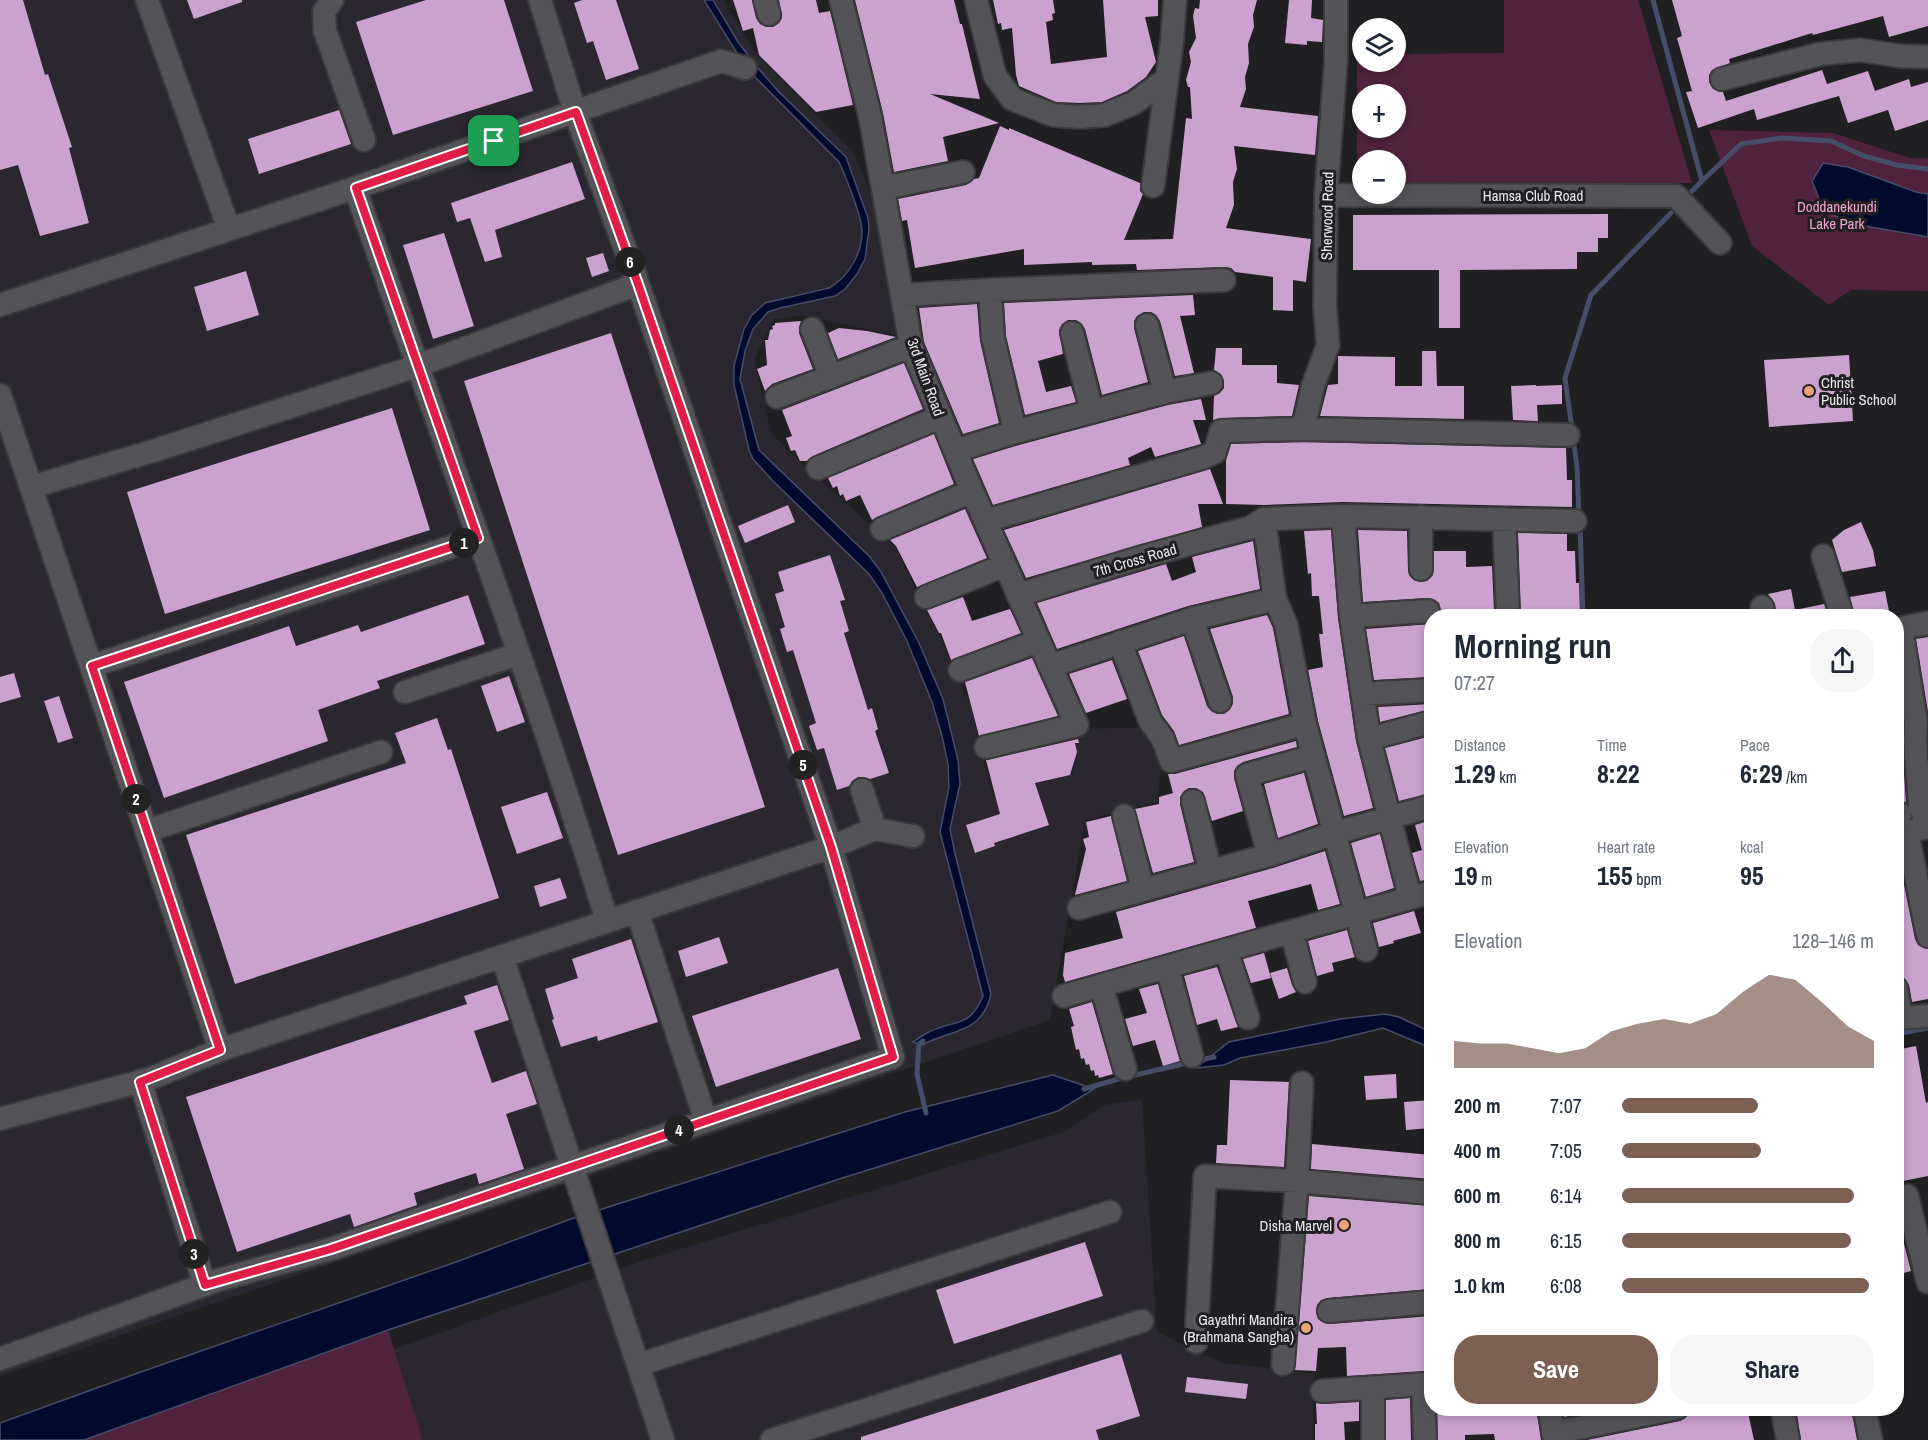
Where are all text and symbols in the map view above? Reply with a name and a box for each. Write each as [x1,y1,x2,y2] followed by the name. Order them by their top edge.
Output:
[1352,18,1406,204] map controls
[1352,18,1406,72] button: layers
[1352,84,1406,138] button: +
[468,115,519,166] pin
[477,124,510,157] icon: arrive
[1352,150,1406,204] button: −
[1316,172,1338,260] street label: Sherwood Road
[1483,185,1583,206] street label: Hamsa Club Road
[1797,196,1877,234] park label: Doddanekundi Lake Park
[615,247,645,277] pin: 6
[626,251,634,273] text: 6
[902,335,950,419] street label: 3rd Main Road
[1821,372,1896,410] place label: Christ Public School
[1802,384,1816,398] marker: Christ Public School
[449,528,479,558] pin: 1
[460,532,468,554] text: 1
[1091,538,1179,582] street label: 7th Cross Road
[1454,624,1612,668] text: Morning run
[1811,629,1874,692] button: share
[1454,669,1495,696] text: 07:27
[1454,734,1506,756] text: Distance
[1597,734,1627,756] text: Time
[1740,734,1770,756] text: Pace
[788,750,818,780] pin: 5
[799,754,807,776] text: 5
[1454,756,1496,791] text: 1.29
[1597,756,1640,791] text: 8:22
[1740,756,1783,791] text: 6:29
[1496,766,1517,788] text: km
[1783,766,1807,788] text: /km
[121,784,151,814] pin: 2
[132,788,140,810] text: 2
[1454,836,1509,858] text: Elevation
[1597,836,1655,858] text: Heart rate
[1740,836,1763,858] text: kcal
[1454,858,1478,893] text: 19
[1597,858,1633,893] text: 155
[1740,858,1764,893] text: 95
[1478,868,1492,890] text: m
[1633,868,1662,890] text: bpm
[1454,927,1522,954] text: Elevation
[1792,927,1874,954] text: 128–146 m
[1454,1092,1501,1119] text: 200 m
[1550,1092,1582,1119] text: 7:07
[664,1115,694,1145] pin: 4
[675,1119,683,1141] text: 4
[1454,1137,1501,1164] text: 400 m
[1550,1137,1582,1164] text: 7:05
[1454,1182,1501,1209] text: 600 m
[1550,1182,1582,1209] text: 6:14
[1260,1215,1332,1236] place label: Disha Marvel
[1337,1218,1351,1232] marker: Disha Marvel
[1454,1227,1501,1254] text: 800 m
[1550,1227,1582,1254] text: 6:15
[179,1239,209,1269] pin: 3
[190,1243,198,1265] text: 3
[1454,1272,1505,1299] text: 1.0 km
[1550,1272,1582,1299] text: 6:08
[1183,1309,1294,1347] place label: Gayathri Mandira (Brahmana Sangha)
[1299,1321,1313,1335] marker: Gayathri Mandira (Brahmana Sangha)
[1454,1335,1658,1404] button: Save
[1670,1335,1874,1404] button: Share

